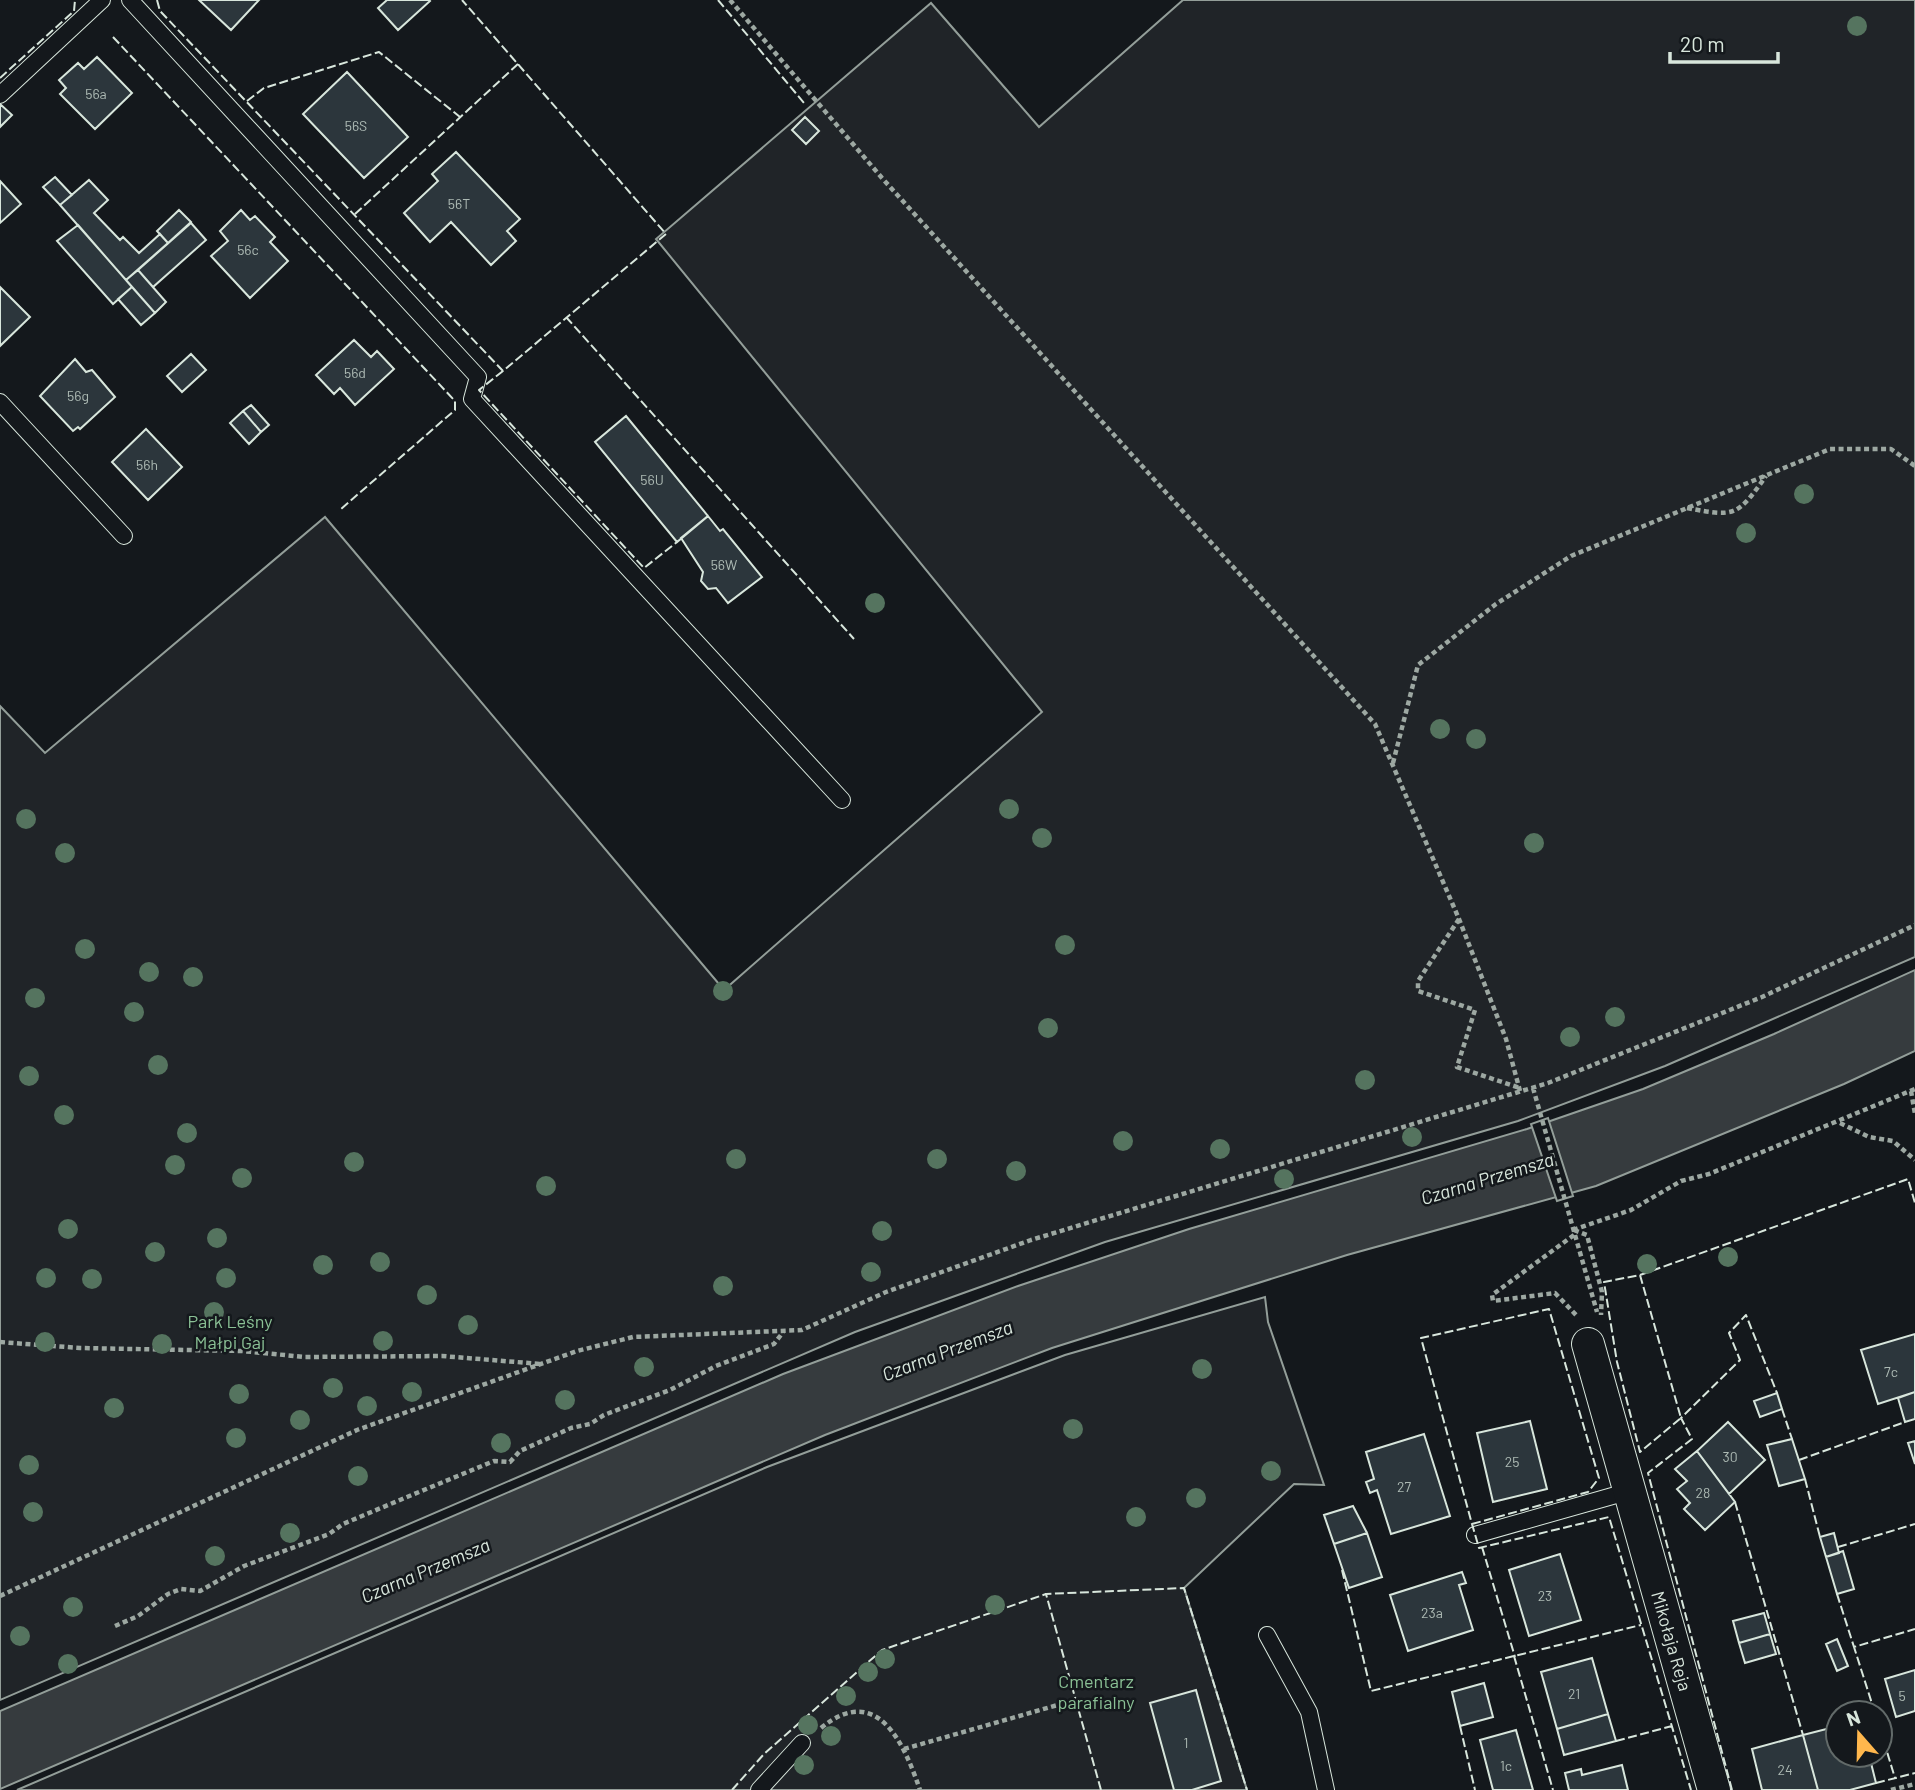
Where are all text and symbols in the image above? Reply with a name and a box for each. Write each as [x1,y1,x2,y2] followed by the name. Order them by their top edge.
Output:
[1670,21,1778,65] scale bar
[1680,31,1725,56] text: 20 m
[85,85,107,102] house number: 56a
[345,117,367,134] house number: 56S
[448,195,470,212] house number: 56T
[237,241,259,258] house number: 56c
[344,364,366,381] house number: 56d
[67,387,89,404] house number: 56g
[136,456,158,473] house number: 56h
[640,471,664,488] house number: 56U
[711,556,737,573] house number: 56W
[1418,1147,1556,1209] water label: Czarna Przemsza
[187,1310,273,1353] park label: Park Leśny Małpi Gaj
[879,1315,1015,1385] water label: Czarna Przemsza
[1884,1363,1898,1380] house number: 7c
[1722,1448,1738,1465] house number: 30
[1505,1453,1519,1470] house number: 25
[1397,1478,1411,1495] house number: 27
[1696,1484,1710,1501] house number: 28
[357,1532,493,1608] water label: Czarna Przemsza
[1538,1587,1552,1604] house number: 23
[1647,1589,1697,1693] street label: Mikołaja Reja
[1421,1604,1443,1621] house number: 23a
[1057,1670,1135,1713] park label: Cmentarz parafialny
[1568,1685,1580,1702] house number: 21
[1898,1687,1906,1704] house number: 5
[1824,1699,1894,1769] north arrow
[1843,1705,1863,1731] text: N
[1184,1734,1188,1751] house number: 1
[1500,1757,1512,1774] house number: 1c
[1777,1761,1793,1778] house number: 24

